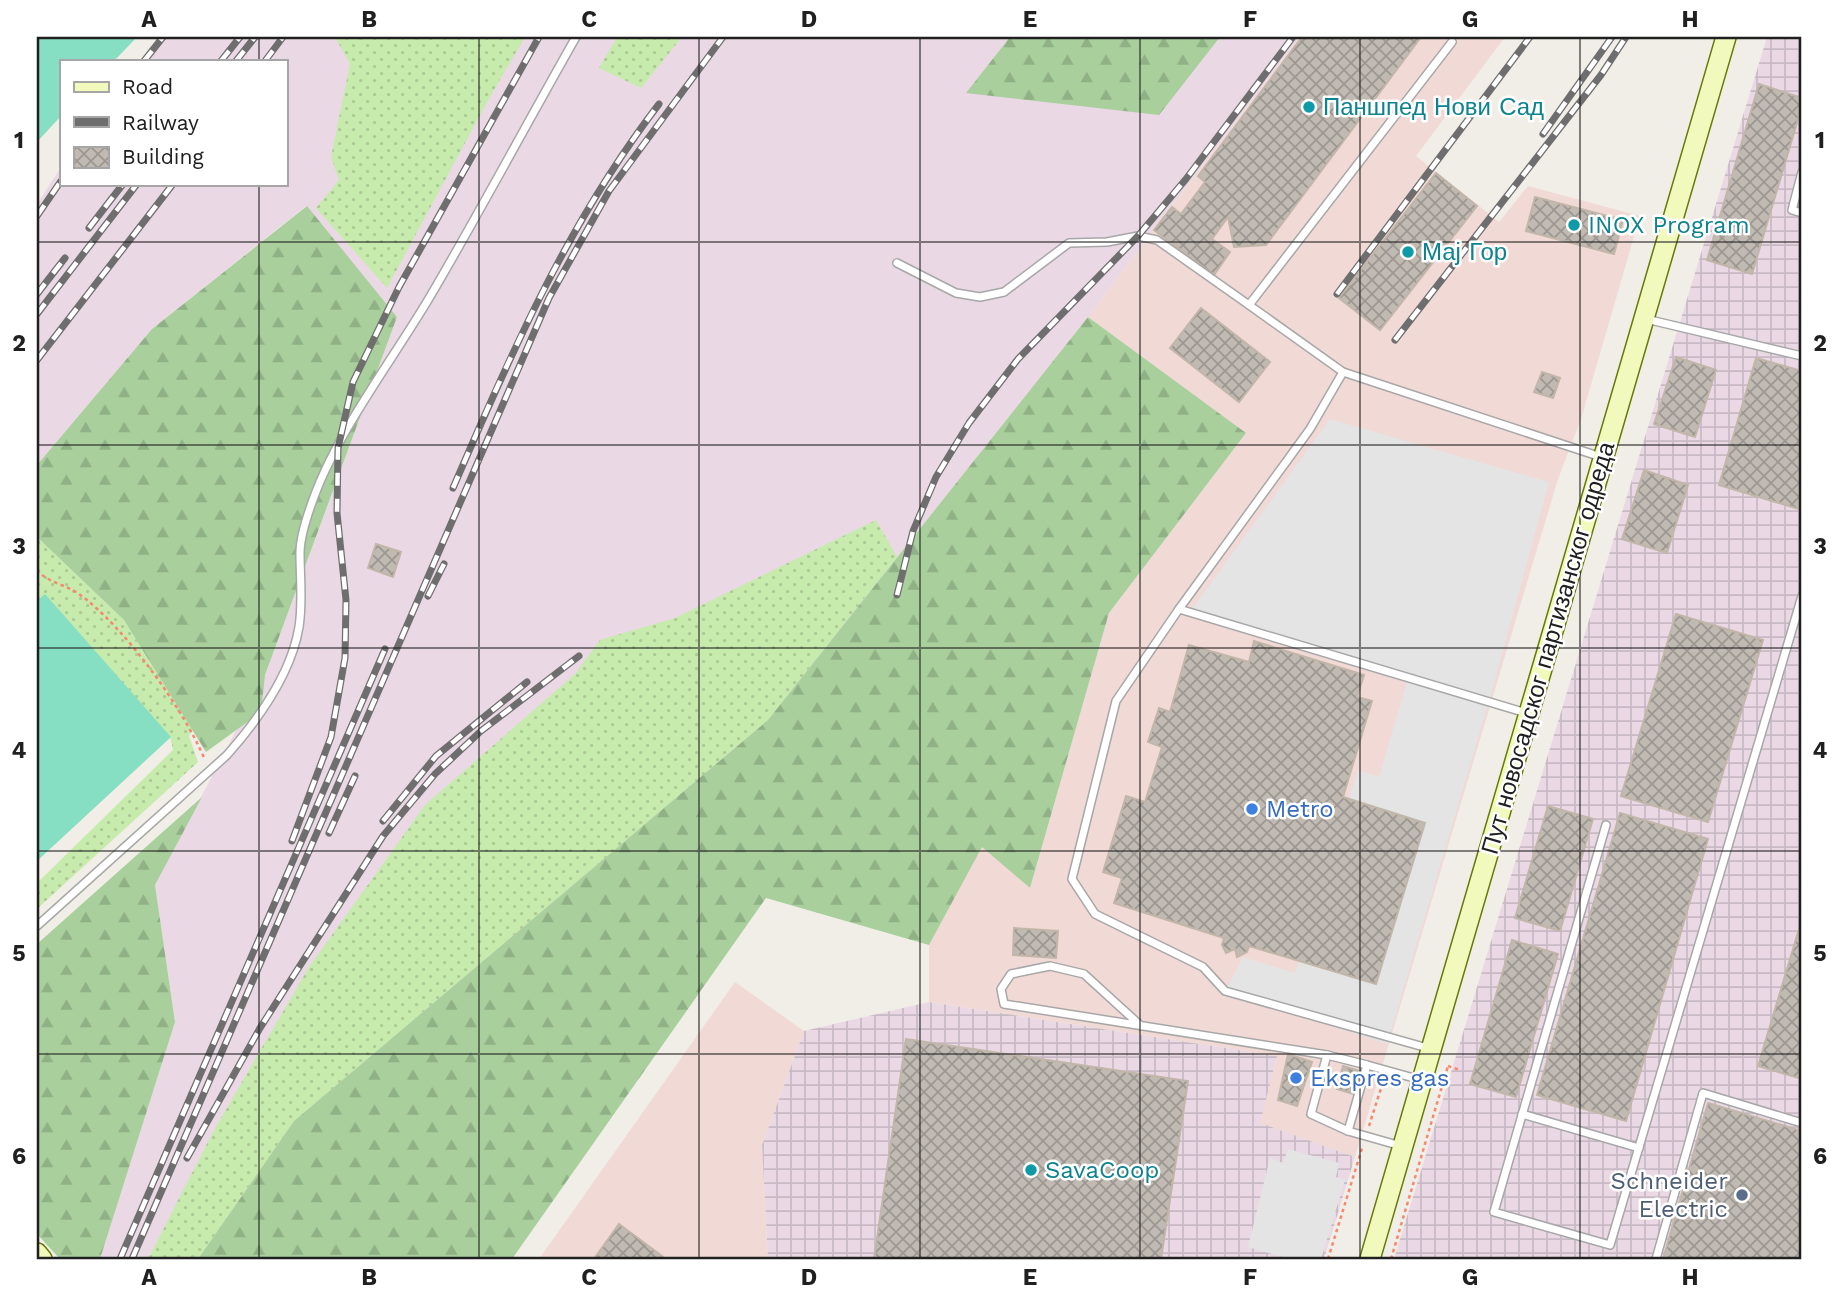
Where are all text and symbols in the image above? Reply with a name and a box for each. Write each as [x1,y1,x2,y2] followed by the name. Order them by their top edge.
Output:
[141,6,157,33] text: A
[361,6,377,33] text: B
[581,6,597,33] text: C
[801,6,817,33] text: D
[1023,6,1037,33] text: E
[1243,6,1257,33] text: F
[1462,6,1478,33] text: G
[1681,6,1699,33] text: H
[60,60,287,186] legend
[122,74,173,99] text: Road
[1323,93,1544,121] place label: Паншпед Нови Сад
[1301,99,1317,115] marker: Паншпед Нови Сад
[122,110,199,135] text: Railway
[14,127,24,154] text: 1
[1815,127,1825,154] text: 1
[122,144,204,169] text: Building
[1588,211,1750,239] place label: INOX Program
[1566,217,1582,233] marker: INOX Program
[1422,238,1507,266] place label: Мај Гор
[1400,244,1416,260] marker: Мај Гор
[12,330,26,357] text: 2
[1813,330,1827,357] text: 2
[1476,438,1621,857] street label: Пут новосадског партизанског одреда
[12,533,26,560] text: 3
[1813,533,1827,560] text: 3
[12,737,27,764] text: 4
[1813,737,1828,764] text: 4
[1266,795,1334,823] place label: Metro
[1244,801,1260,817] marker: Metro
[12,940,26,967] text: 5
[1813,940,1827,967] text: 5
[1310,1064,1449,1092] place label: Ekspres gas
[1288,1070,1304,1086] marker: Ekspres gas
[12,1143,26,1170] text: 6
[1813,1143,1827,1170] text: 6
[1045,1156,1159,1184] place label: SavaCoop
[1023,1162,1039,1178] marker: SavaCoop
[1611,1167,1728,1223] place label: Schneider Electric
[1734,1187,1750,1203] marker: Schneider Electric
[141,1264,157,1291] text: A
[361,1264,377,1291] text: B
[581,1264,597,1291] text: C
[801,1264,817,1291] text: D
[1023,1264,1037,1291] text: E
[1243,1264,1257,1291] text: F
[1462,1264,1478,1291] text: G
[1681,1264,1699,1291] text: H

